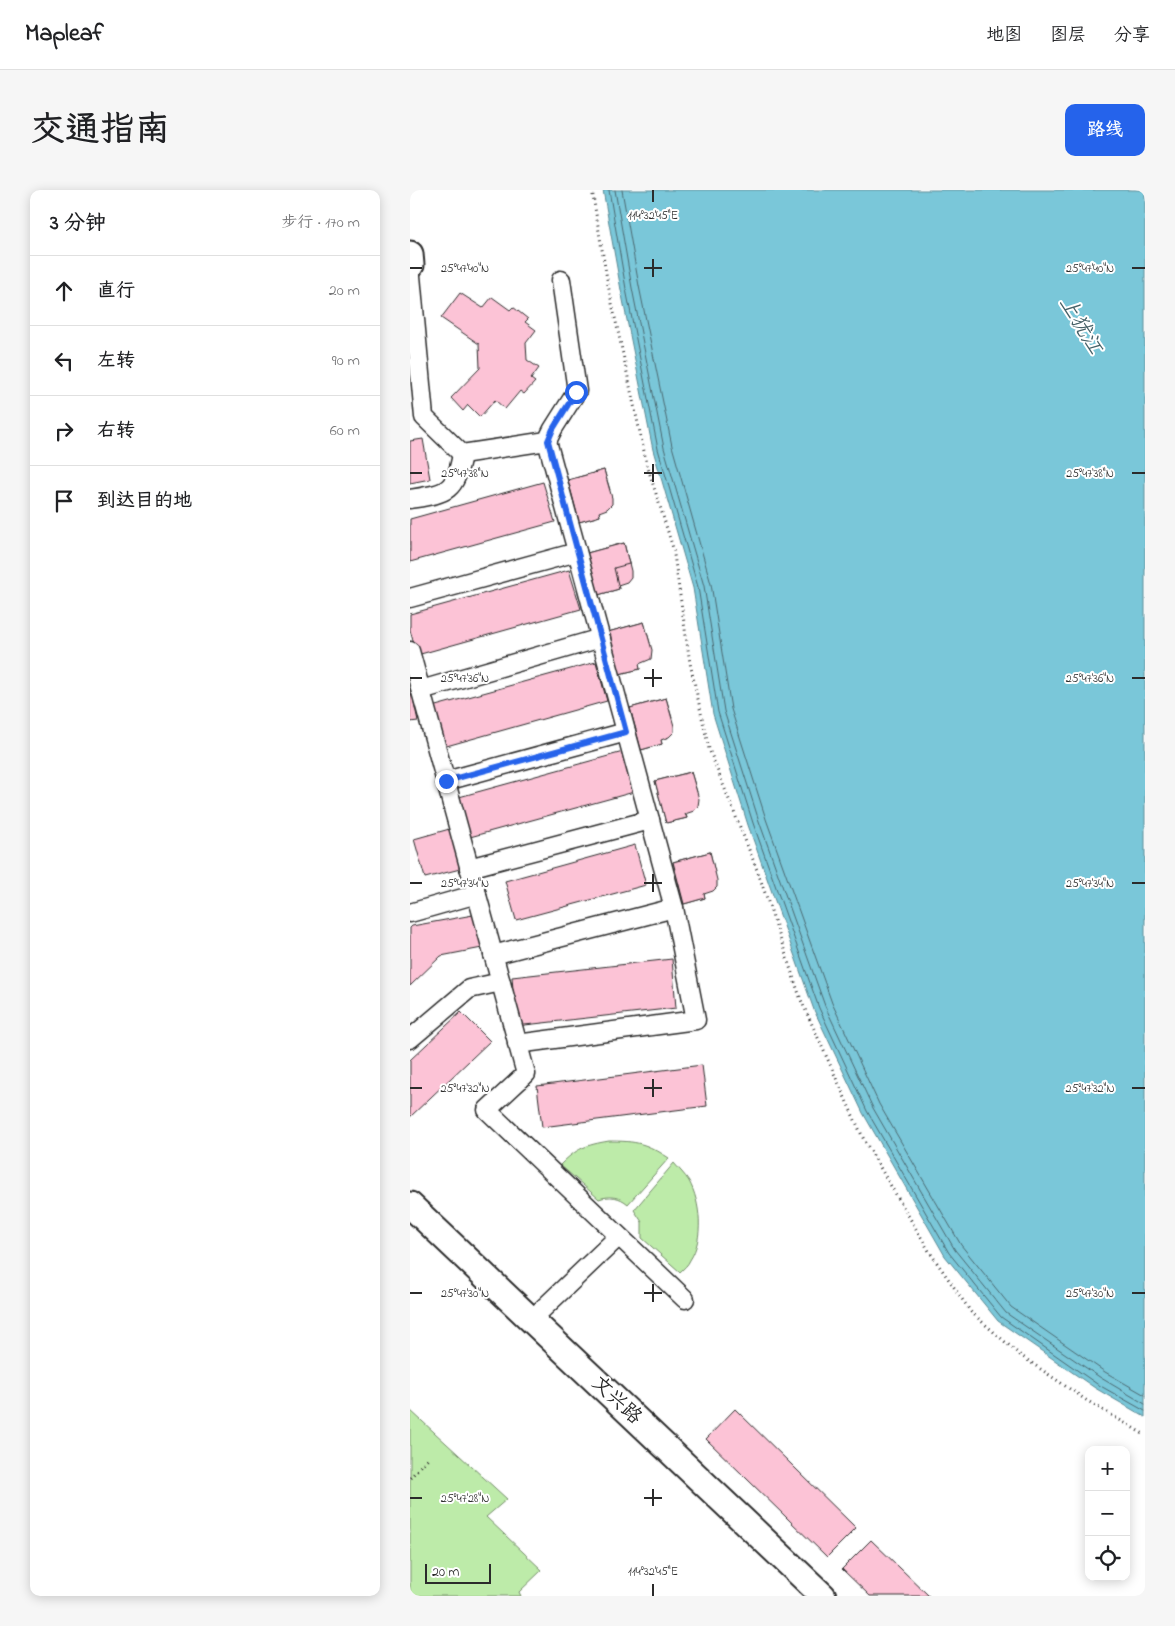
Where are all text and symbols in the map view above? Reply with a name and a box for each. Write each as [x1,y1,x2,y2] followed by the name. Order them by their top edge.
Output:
[25,17,104,52] text: Mapleaf
[986,23,1022,49] text: 地图
[1050,23,1086,49] text: 图层
[1114,23,1150,49] text: 分享
[1065,104,1145,156] button: 路线
[30,106,170,157] text: 交通指南
[628,207,678,225] text: 114°32'45"E
[50,209,106,239] text: 3 分钟
[282,211,360,235] text: 步行 · 170 m
[441,260,489,278] text: 25°47'40"N
[1066,260,1114,278] text: 25°47'40"N
[50,277,78,305] icon: ahead
[97,278,135,305] text: 直行
[329,279,360,303] text: 20 m
[1051,291,1110,362] water label: 上犹江
[50,347,78,375] icon: left
[97,348,135,375] text: 左转
[332,349,360,373] text: 90 m
[565,381,588,404] route start
[50,417,78,445] icon: right
[97,418,135,445] text: 右转
[330,419,360,443] text: 60 m
[441,465,489,483] text: 25°47'38"N
[1066,465,1114,483] text: 25°47'38"N
[50,487,78,515] icon: arrive
[97,488,192,515] text: 到达目的地
[441,670,489,688] text: 25°47'36"N
[1066,670,1114,688] text: 25°47'36"N
[435,770,458,793] route end
[441,875,489,893] text: 25°47'34"N
[1066,875,1114,893] text: 25°47'34"N
[440,1080,490,1098] text: 25°47'32"N
[1065,1080,1115,1098] text: 25°47'32"N
[441,1285,489,1303] text: 25°47'30"N
[1066,1285,1114,1303] text: 25°47'30"N
[584,1370,649,1433] street label: 文兴路
[1085,1446,1130,1581] map controls
[1085,1446,1130,1491] button: +
[441,1490,489,1508] text: 25°47'28"N
[1085,1491,1130,1536] button: −
[1085,1536,1130,1581] button: locate
[425,1561,491,1584] scale bar
[432,1562,459,1583] text: 20 m
[628,1563,678,1581] text: 114°32'45"E

